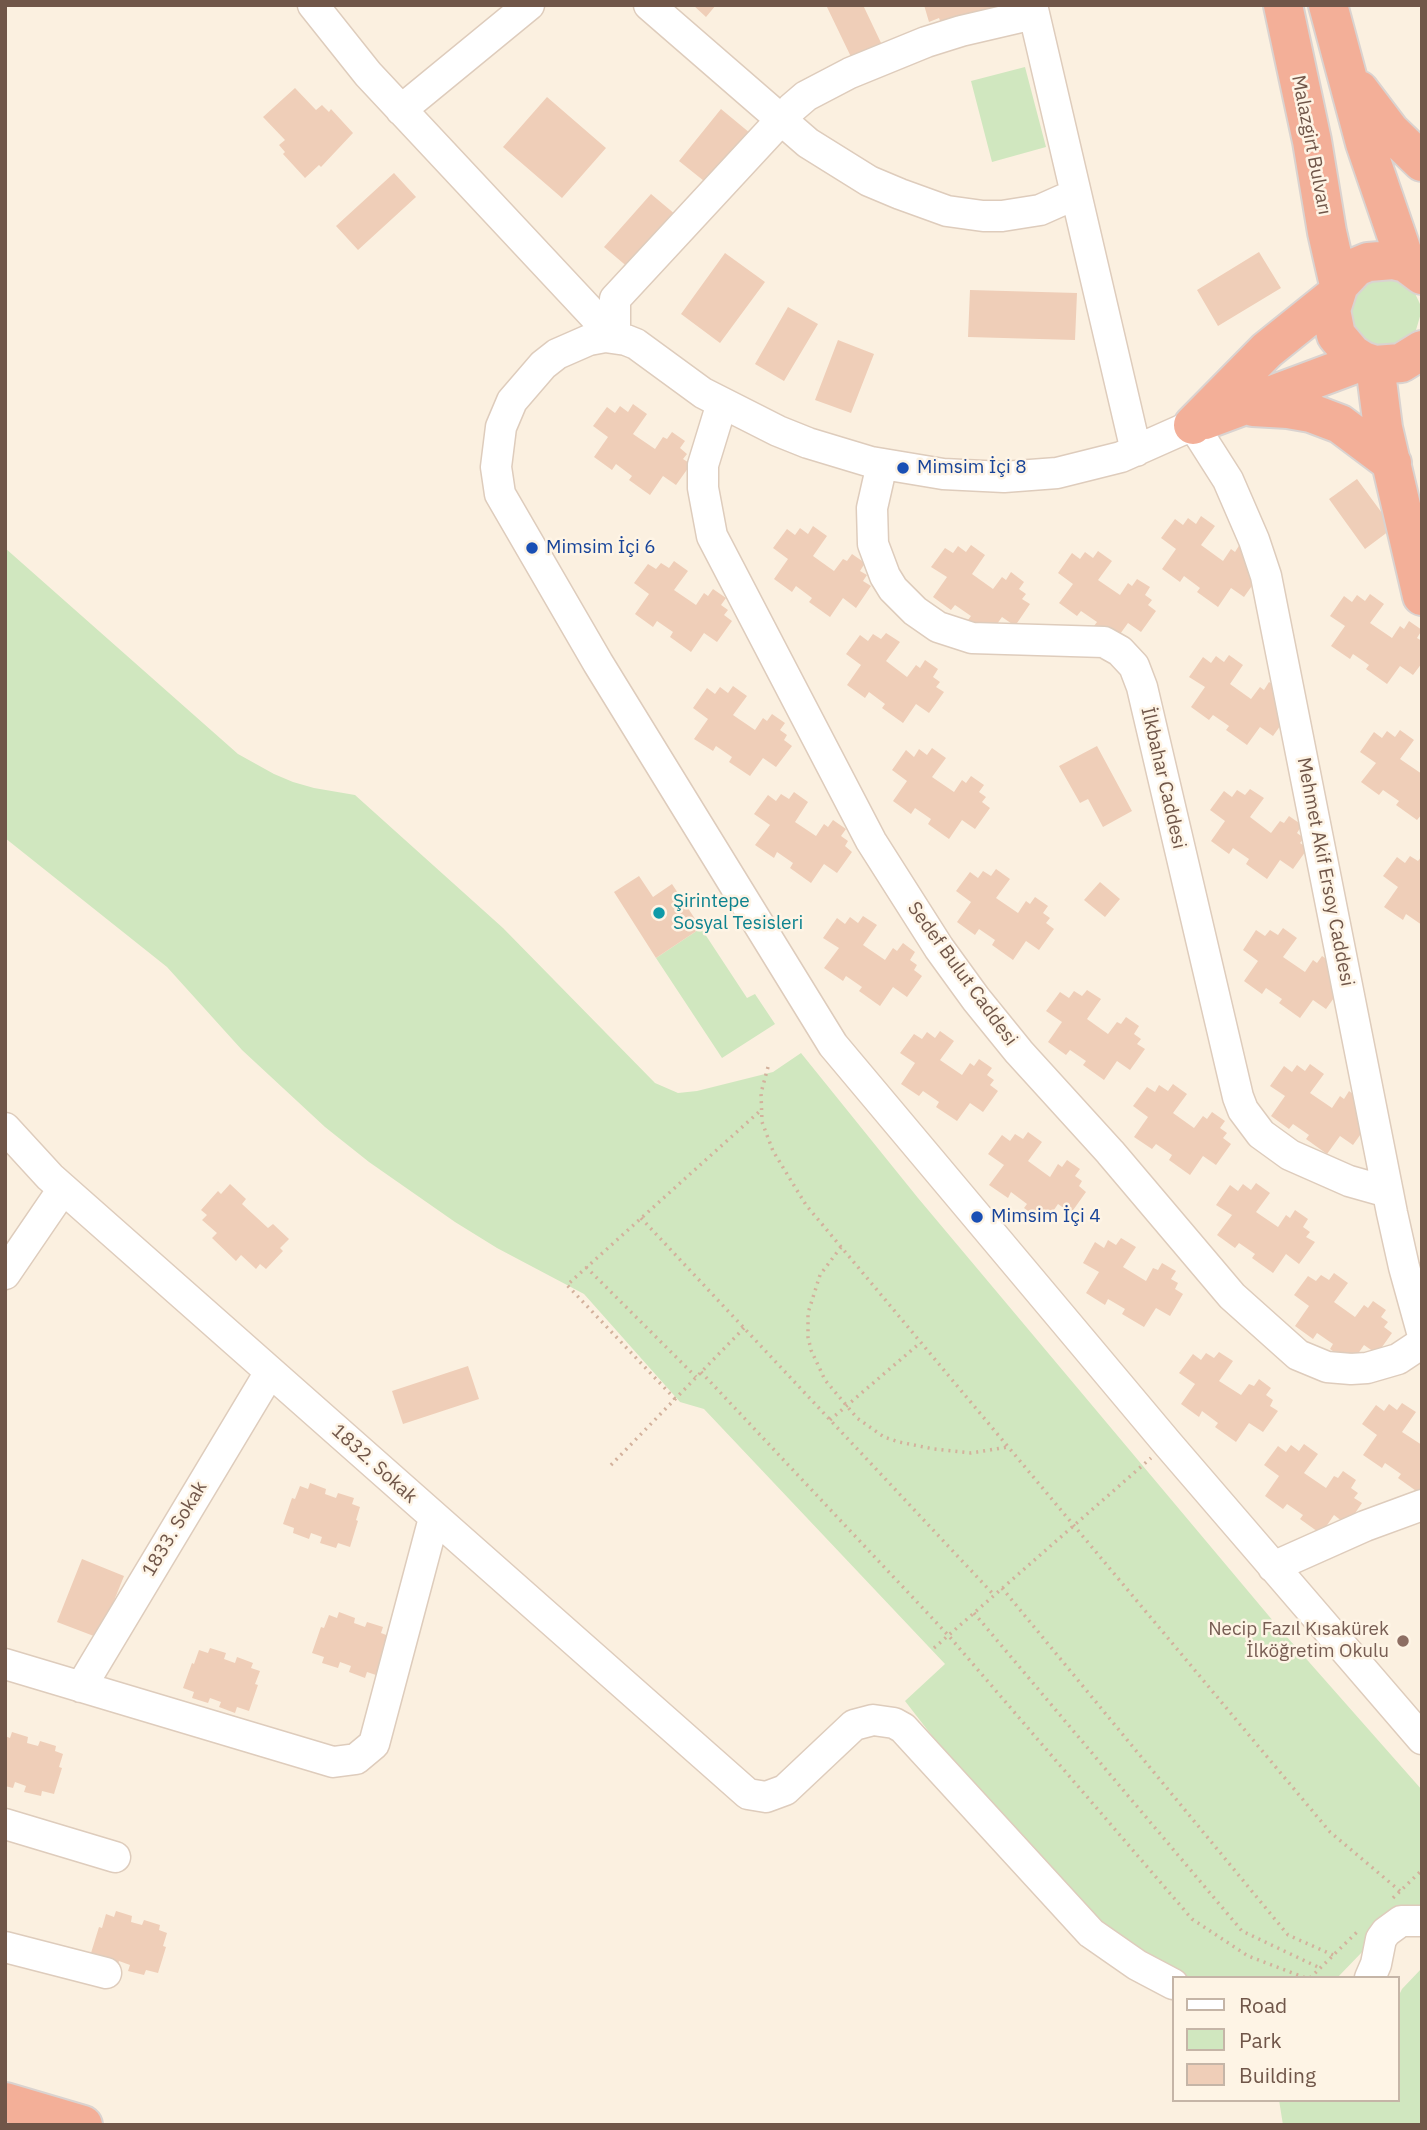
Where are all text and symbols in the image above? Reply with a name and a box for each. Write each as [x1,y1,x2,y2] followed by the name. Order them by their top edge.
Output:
[1286,73,1336,217] street label: Malazgirt Bulvarı
[917,457,1027,479] place label: Mimsim İçi 8
[895,460,911,476] marker: Mimsim İçi 8
[546,537,656,559] place label: Mimsim İçi 6
[524,540,540,556] marker: Mimsim İçi 6
[1136,705,1190,851] street label: İlkbahar Caddesi
[1292,756,1358,988] street label: Mehmet Akif Ersoy Caddesi
[673,891,803,935] place label: Şirintepe Sosyal Tesisleri
[902,898,1022,1050] street label: Sedef Bulut Caddesi
[651,905,667,921] marker: Şirintepe Sosyal Tesisleri
[991,1206,1101,1228] place label: Mimsim İçi 4
[969,1209,985,1225] marker: Mimsim İçi 4
[327,1420,421,1508] street label: 1832. Sokak
[138,1477,212,1581] street label: 1833. Sokak
[1208,1619,1389,1663] place label: Necip Fazıl Kısakürek İlköğretim Okulu
[1395,1633,1411,1649] marker: Necip Fazıl Kısakürek İlköğretim Okulu
[1172,1976,1399,2102] legend
[1239,1991,1287,2019] text: Road
[1239,2026,1282,2054] text: Park
[1239,2061,1316,2089] text: Building

